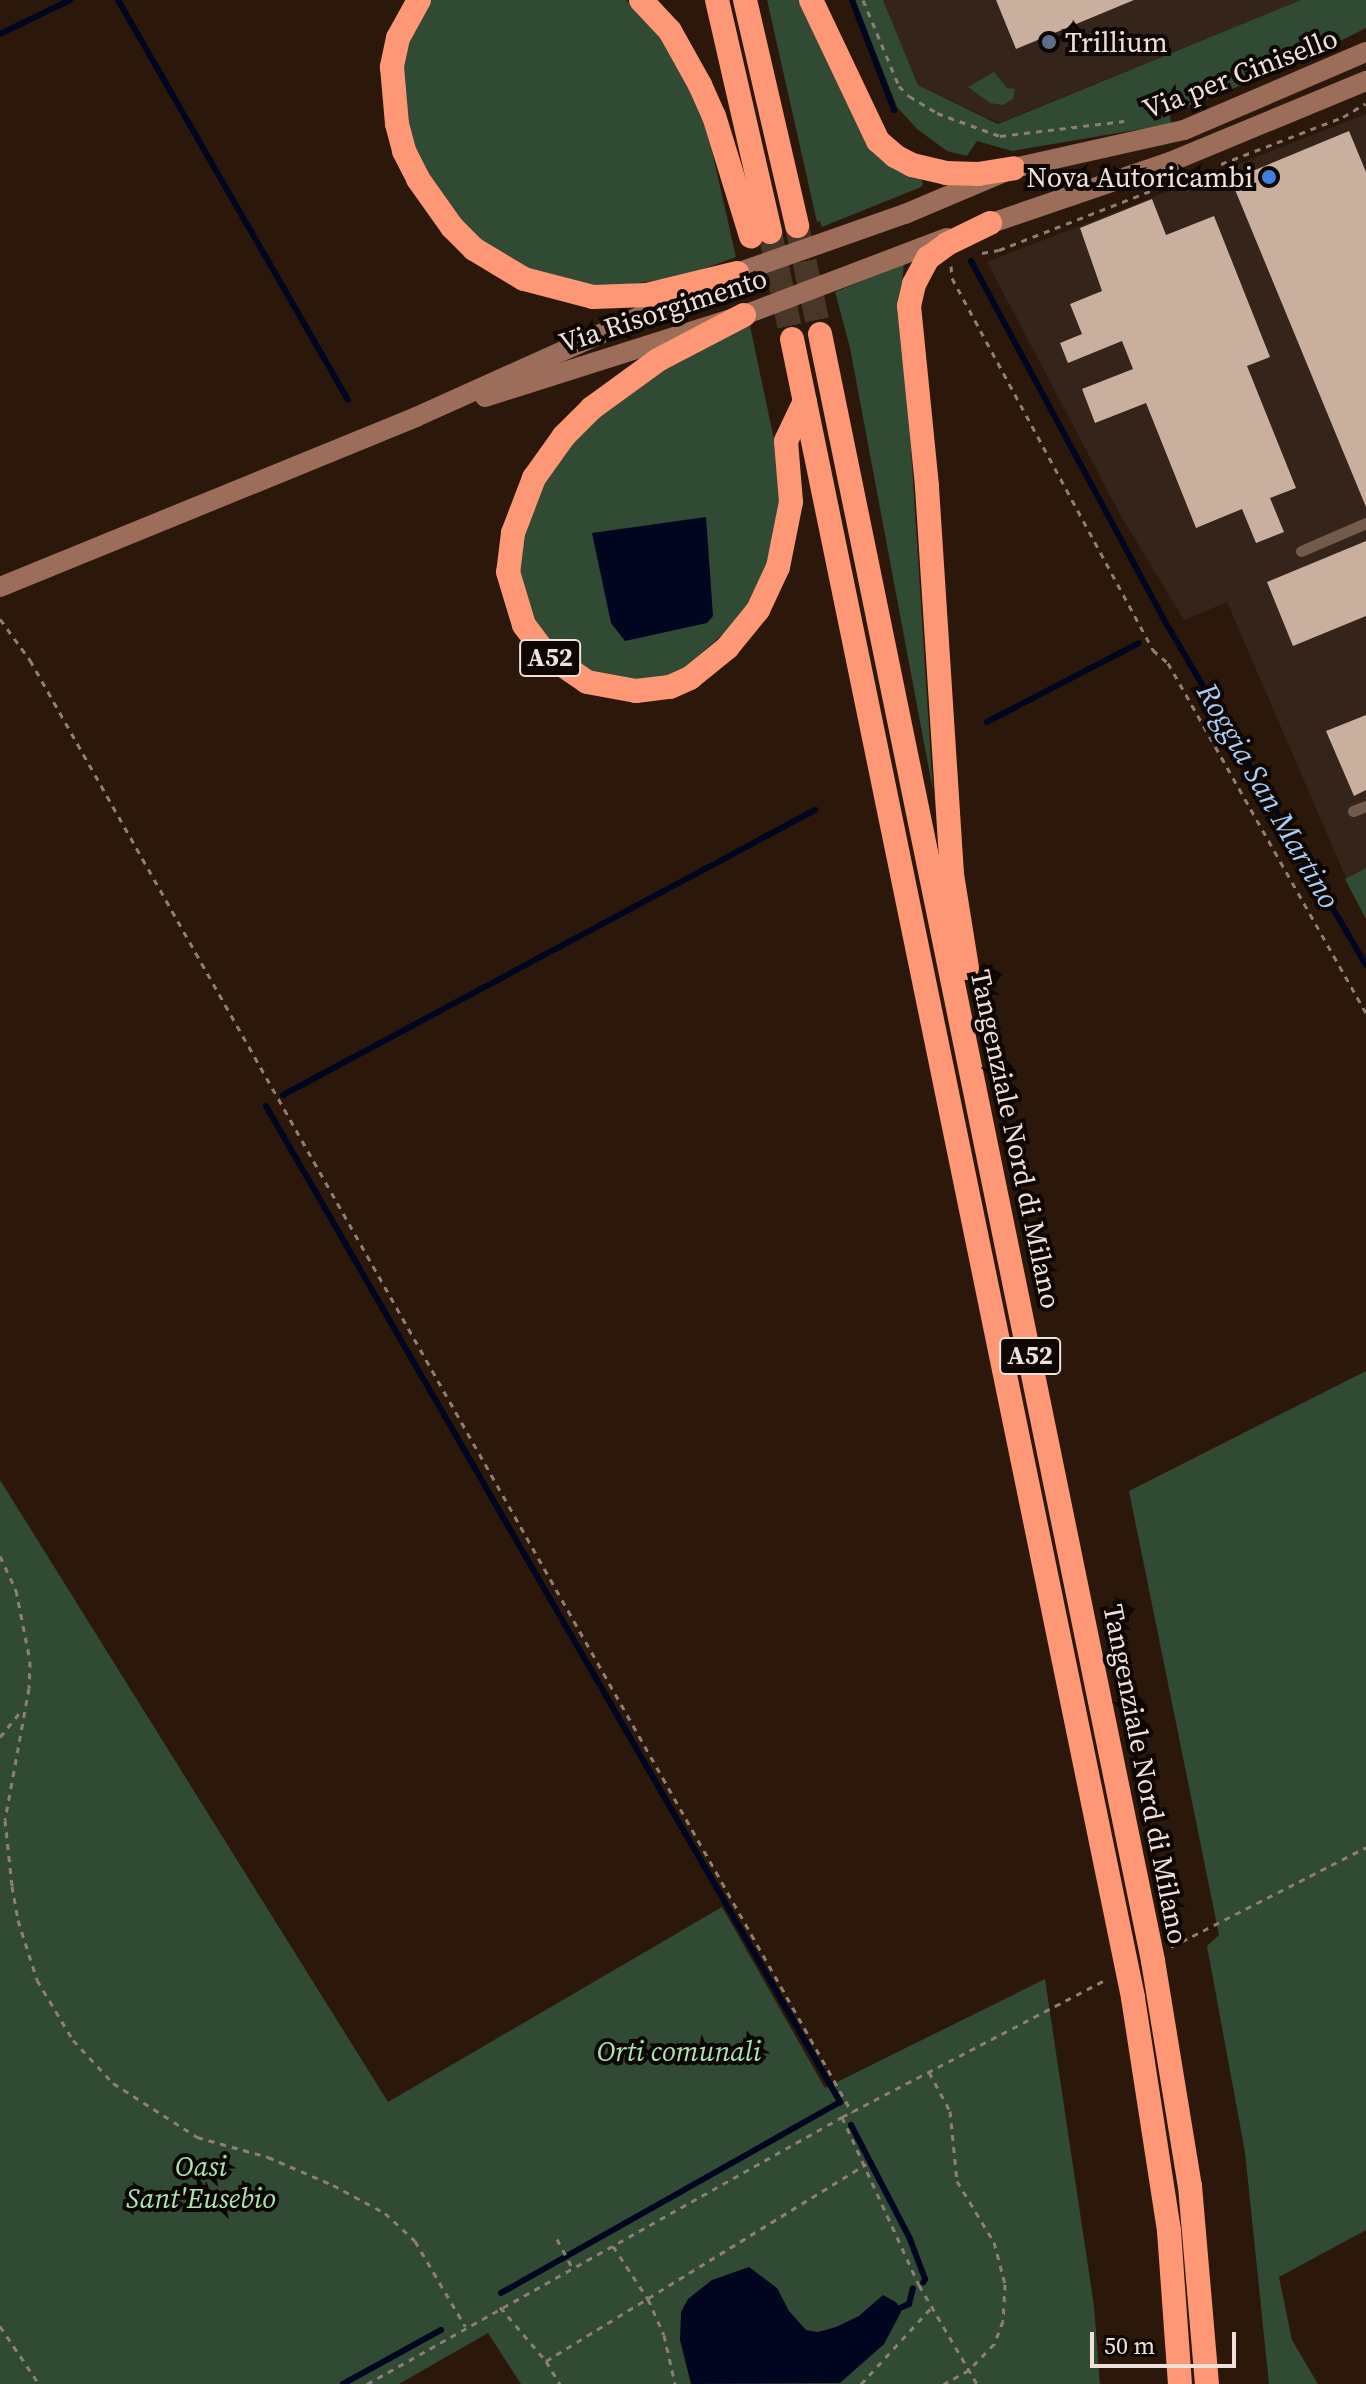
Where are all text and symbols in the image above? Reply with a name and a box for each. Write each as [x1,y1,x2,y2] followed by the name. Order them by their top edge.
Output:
[1138,20,1342,126] street label: Via per Cinisello
[1065,25,1168,59] place label: Trillium
[1040,33,1058,51] marker: Trillium
[1026,160,1253,194] place label: Nova Autoricambi
[1260,168,1278,186] marker: Nova Autoricambi
[555,261,771,359] street label: Via Risorgimento
[518,636,582,680] road number: A52
[1189,677,1347,915] water label: Roggia San Martino
[964,967,1068,1311] street label: Tangenziale Nord di Milano
[998,1334,1062,1378] road number: A52
[1097,1601,1195,1947] street label: Tangenziale Nord di Milano
[597,2034,761,2068] park label: Orti comunali
[126,2149,276,2215] park label: Oasi Sant'Eusebio
[1094,2316,1240,2366] scale bar
[1104,2329,1155,2362] text: 50 m

